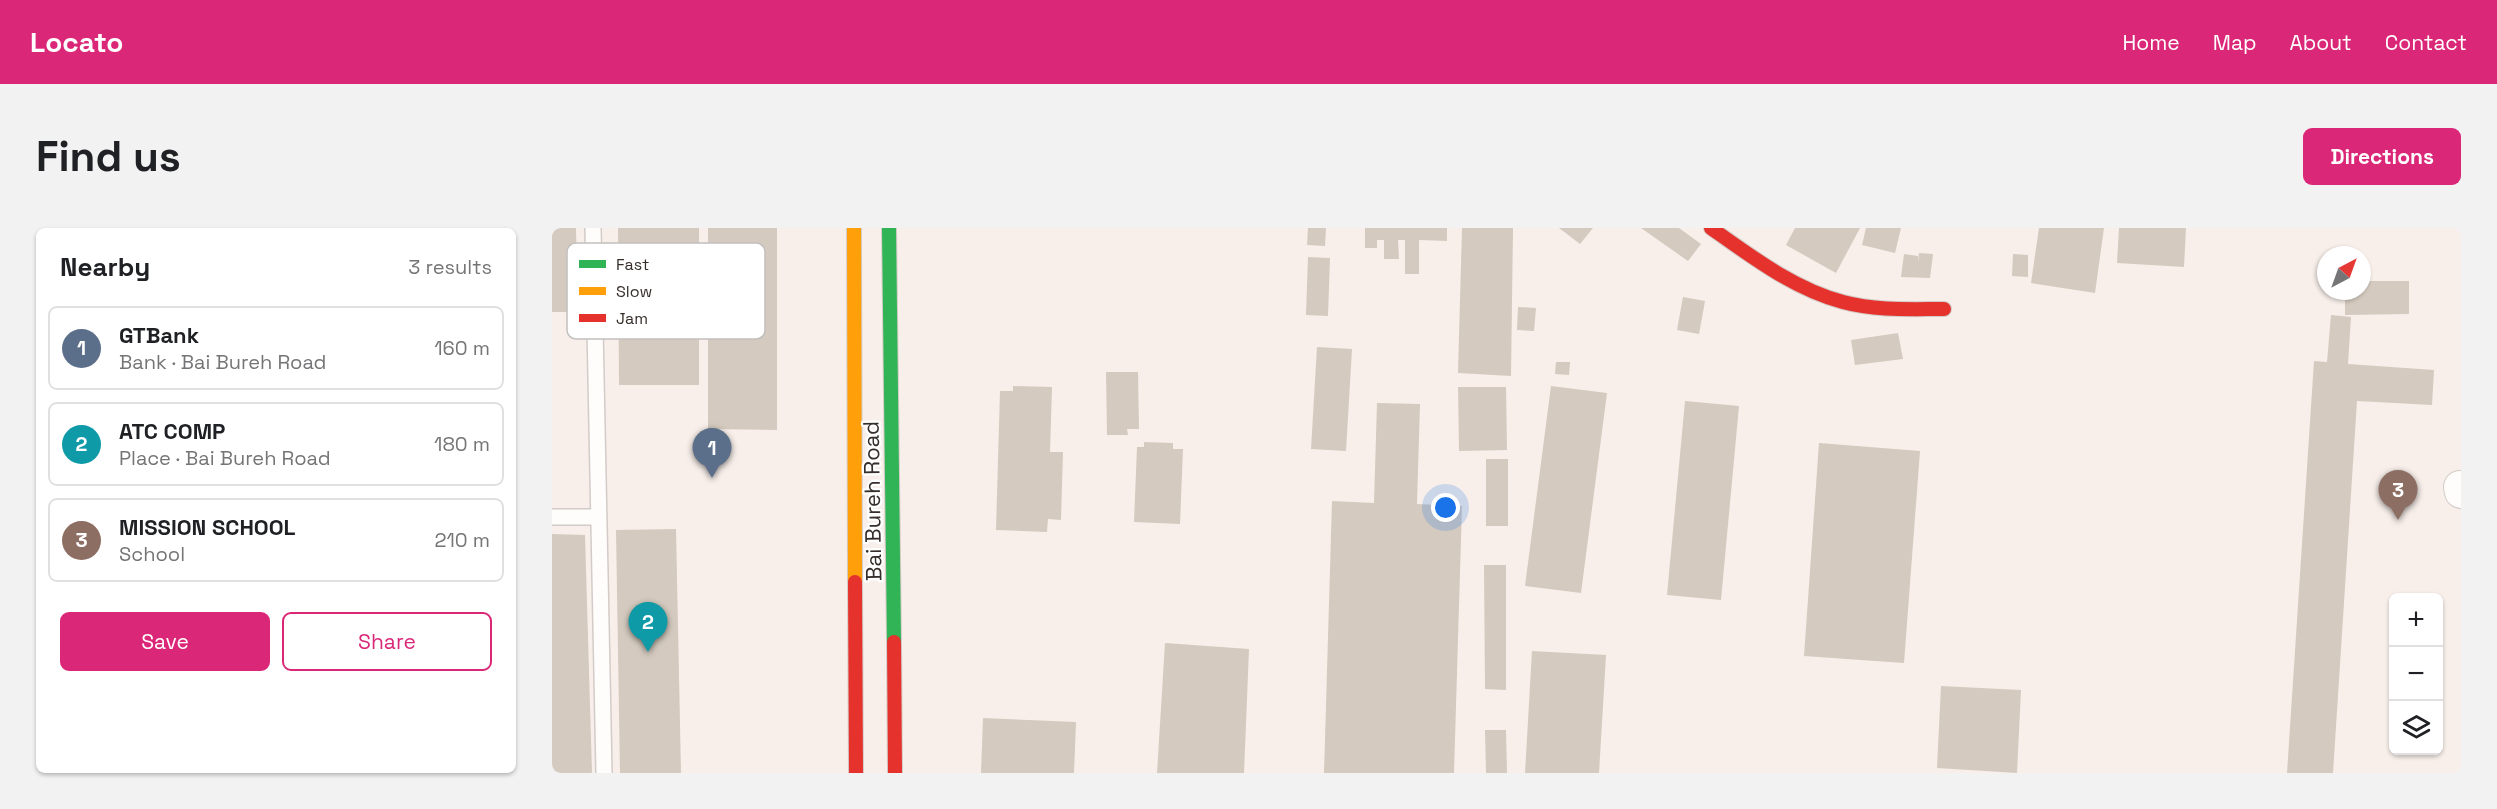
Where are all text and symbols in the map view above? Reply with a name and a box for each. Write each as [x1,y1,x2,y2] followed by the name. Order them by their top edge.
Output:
[30,24,123,60] text: Locato
[2122,29,2180,56] text: Home
[2213,29,2257,56] text: Map
[2290,29,2352,56] text: About
[2385,29,2467,56] text: Contact
[2303,128,2461,185] button: Directions
[36,130,181,183] text: Find us
[567,243,765,339] legend
[2317,246,2371,300] north arrow
[60,250,150,284] text: Nearby
[408,254,492,280] text: 3 results
[616,254,649,275] text: Fast
[616,281,652,302] text: Slow
[616,308,648,329] text: Jam
[119,321,199,349] text: GTBank
[77,335,86,361] text: 1
[434,335,490,361] text: 160 m
[119,349,327,375] text: Bank · Bai Bureh Road
[119,417,225,445] text: ATC COMP
[857,421,887,581] street label: Bai Bureh Road
[692,428,732,478] pin: 1
[76,431,87,457] text: 2
[434,431,490,457] text: 180 m
[119,445,331,471] text: Place · Bai Bureh Road
[2378,470,2418,520] pin: 3
[1431,493,1460,522] your location
[119,513,296,541] text: MISSION SCHOOL
[75,527,88,553] text: 3
[434,527,490,553] text: 210 m
[119,541,185,567] text: School
[2389,593,2443,755] map controls
[2389,593,2443,647] button: +
[628,602,668,652] pin: 2
[60,612,270,671] button: Save
[282,612,492,671] button: Share
[2389,647,2443,701] button: −
[2389,701,2443,755] button: layers

